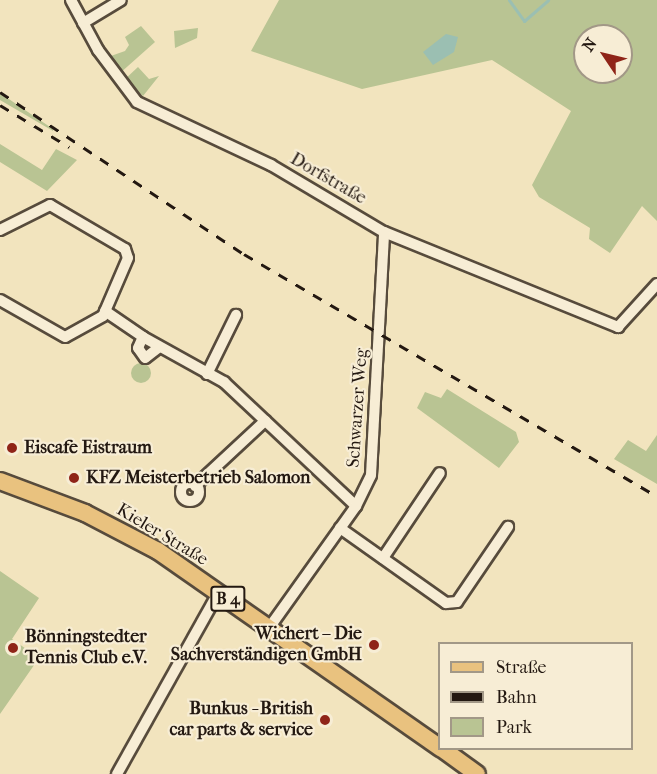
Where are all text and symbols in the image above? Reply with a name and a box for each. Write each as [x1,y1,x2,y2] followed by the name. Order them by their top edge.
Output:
[573,24,633,84] north arrow
[578,34,601,55] text: N
[286,149,370,209] street label: Dorfstraße
[343,348,373,468] street label: Schwarzer Weg
[24,437,152,459] place label: Eiscafe Eistraum
[5,441,19,455] marker: Eiscafe Eistraum
[86,467,311,489] place label: KFZ Meisterbetrieb Salomon
[67,471,81,485] marker: KFZ Meisterbetrieb Salomon
[112,499,212,571] street label: Kieler Straße
[210,586,246,612] road number: B 4
[171,624,362,666] place label: Wichert – Die Sachverständigen GmbH
[25,627,147,670] place label: Bönningstedter Tennis Club e.V.
[367,638,381,652] marker: Wichert – Die Sachverständigen GmbH
[6,641,20,655] marker: Bönningstedter Tennis Club e.V.
[438,642,633,750] legend
[496,657,546,678] text: Straße
[496,687,537,708] text: Bahn
[170,699,313,742] place label: Bunkus - British car parts & service
[318,713,332,727] marker: Bunkus - British car parts & service
[496,717,532,738] text: Park

